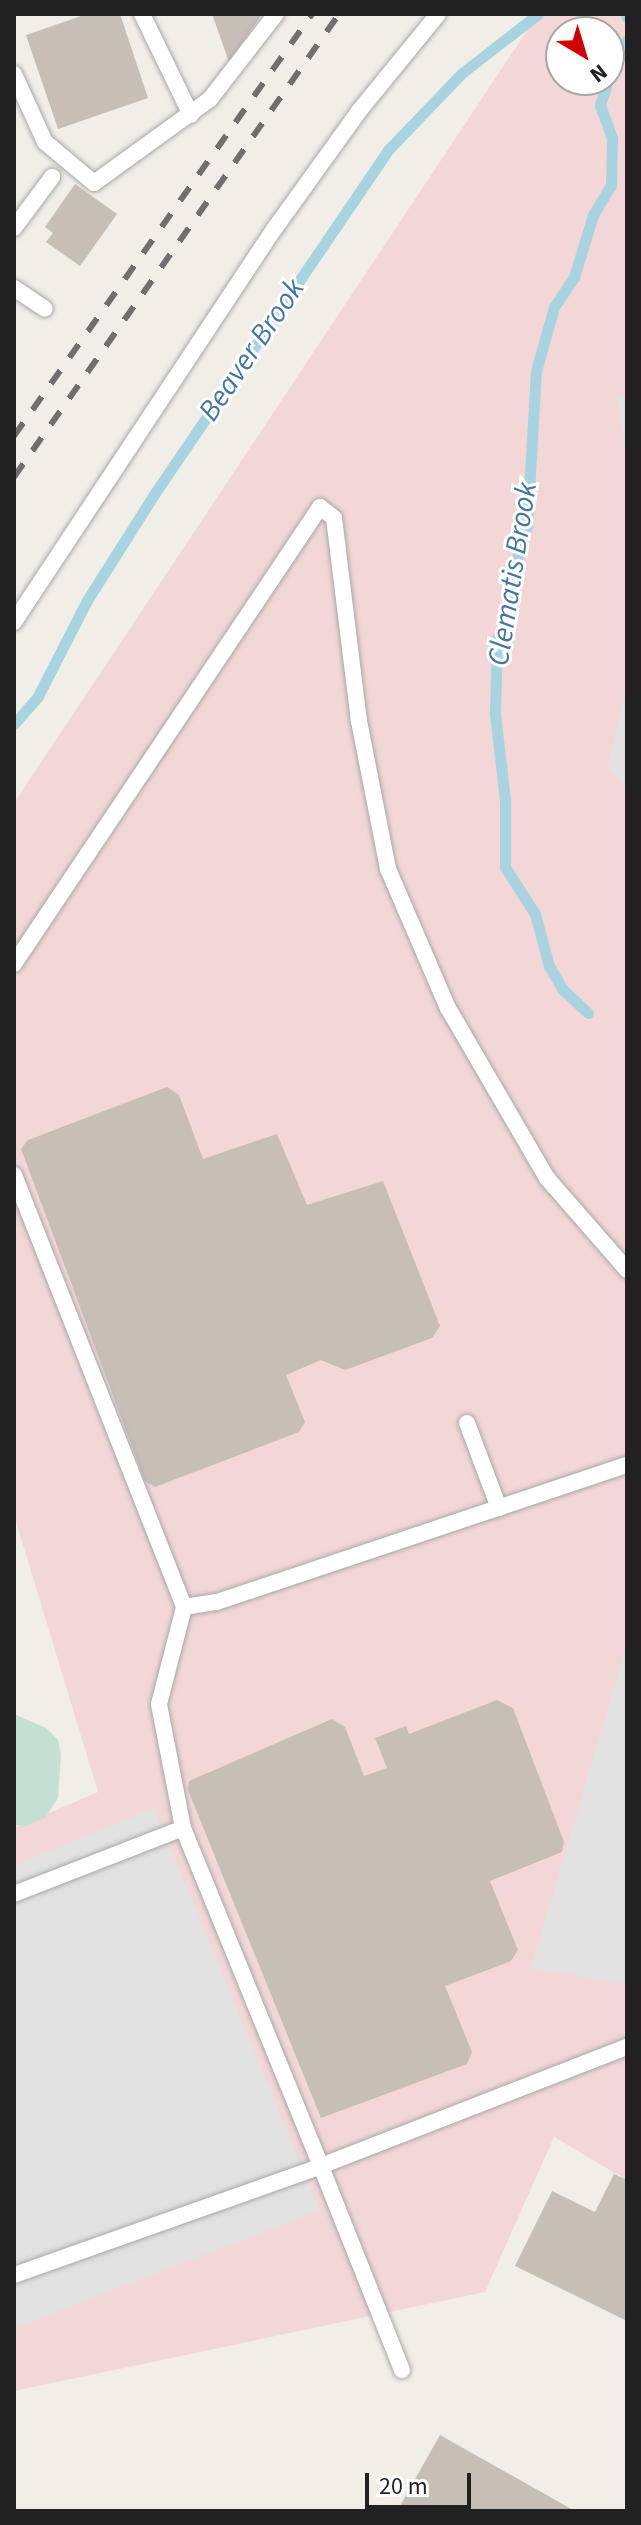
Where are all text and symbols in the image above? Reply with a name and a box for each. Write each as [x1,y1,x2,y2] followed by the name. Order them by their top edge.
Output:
[545,16,625,96] north arrow
[583,56,614,90] text: N
[191,272,313,428] water label: Beaver Brook
[481,480,545,668] water label: Clematis Brook
[369,2457,475,2507] scale bar
[379,2469,428,2504] text: 20 m

